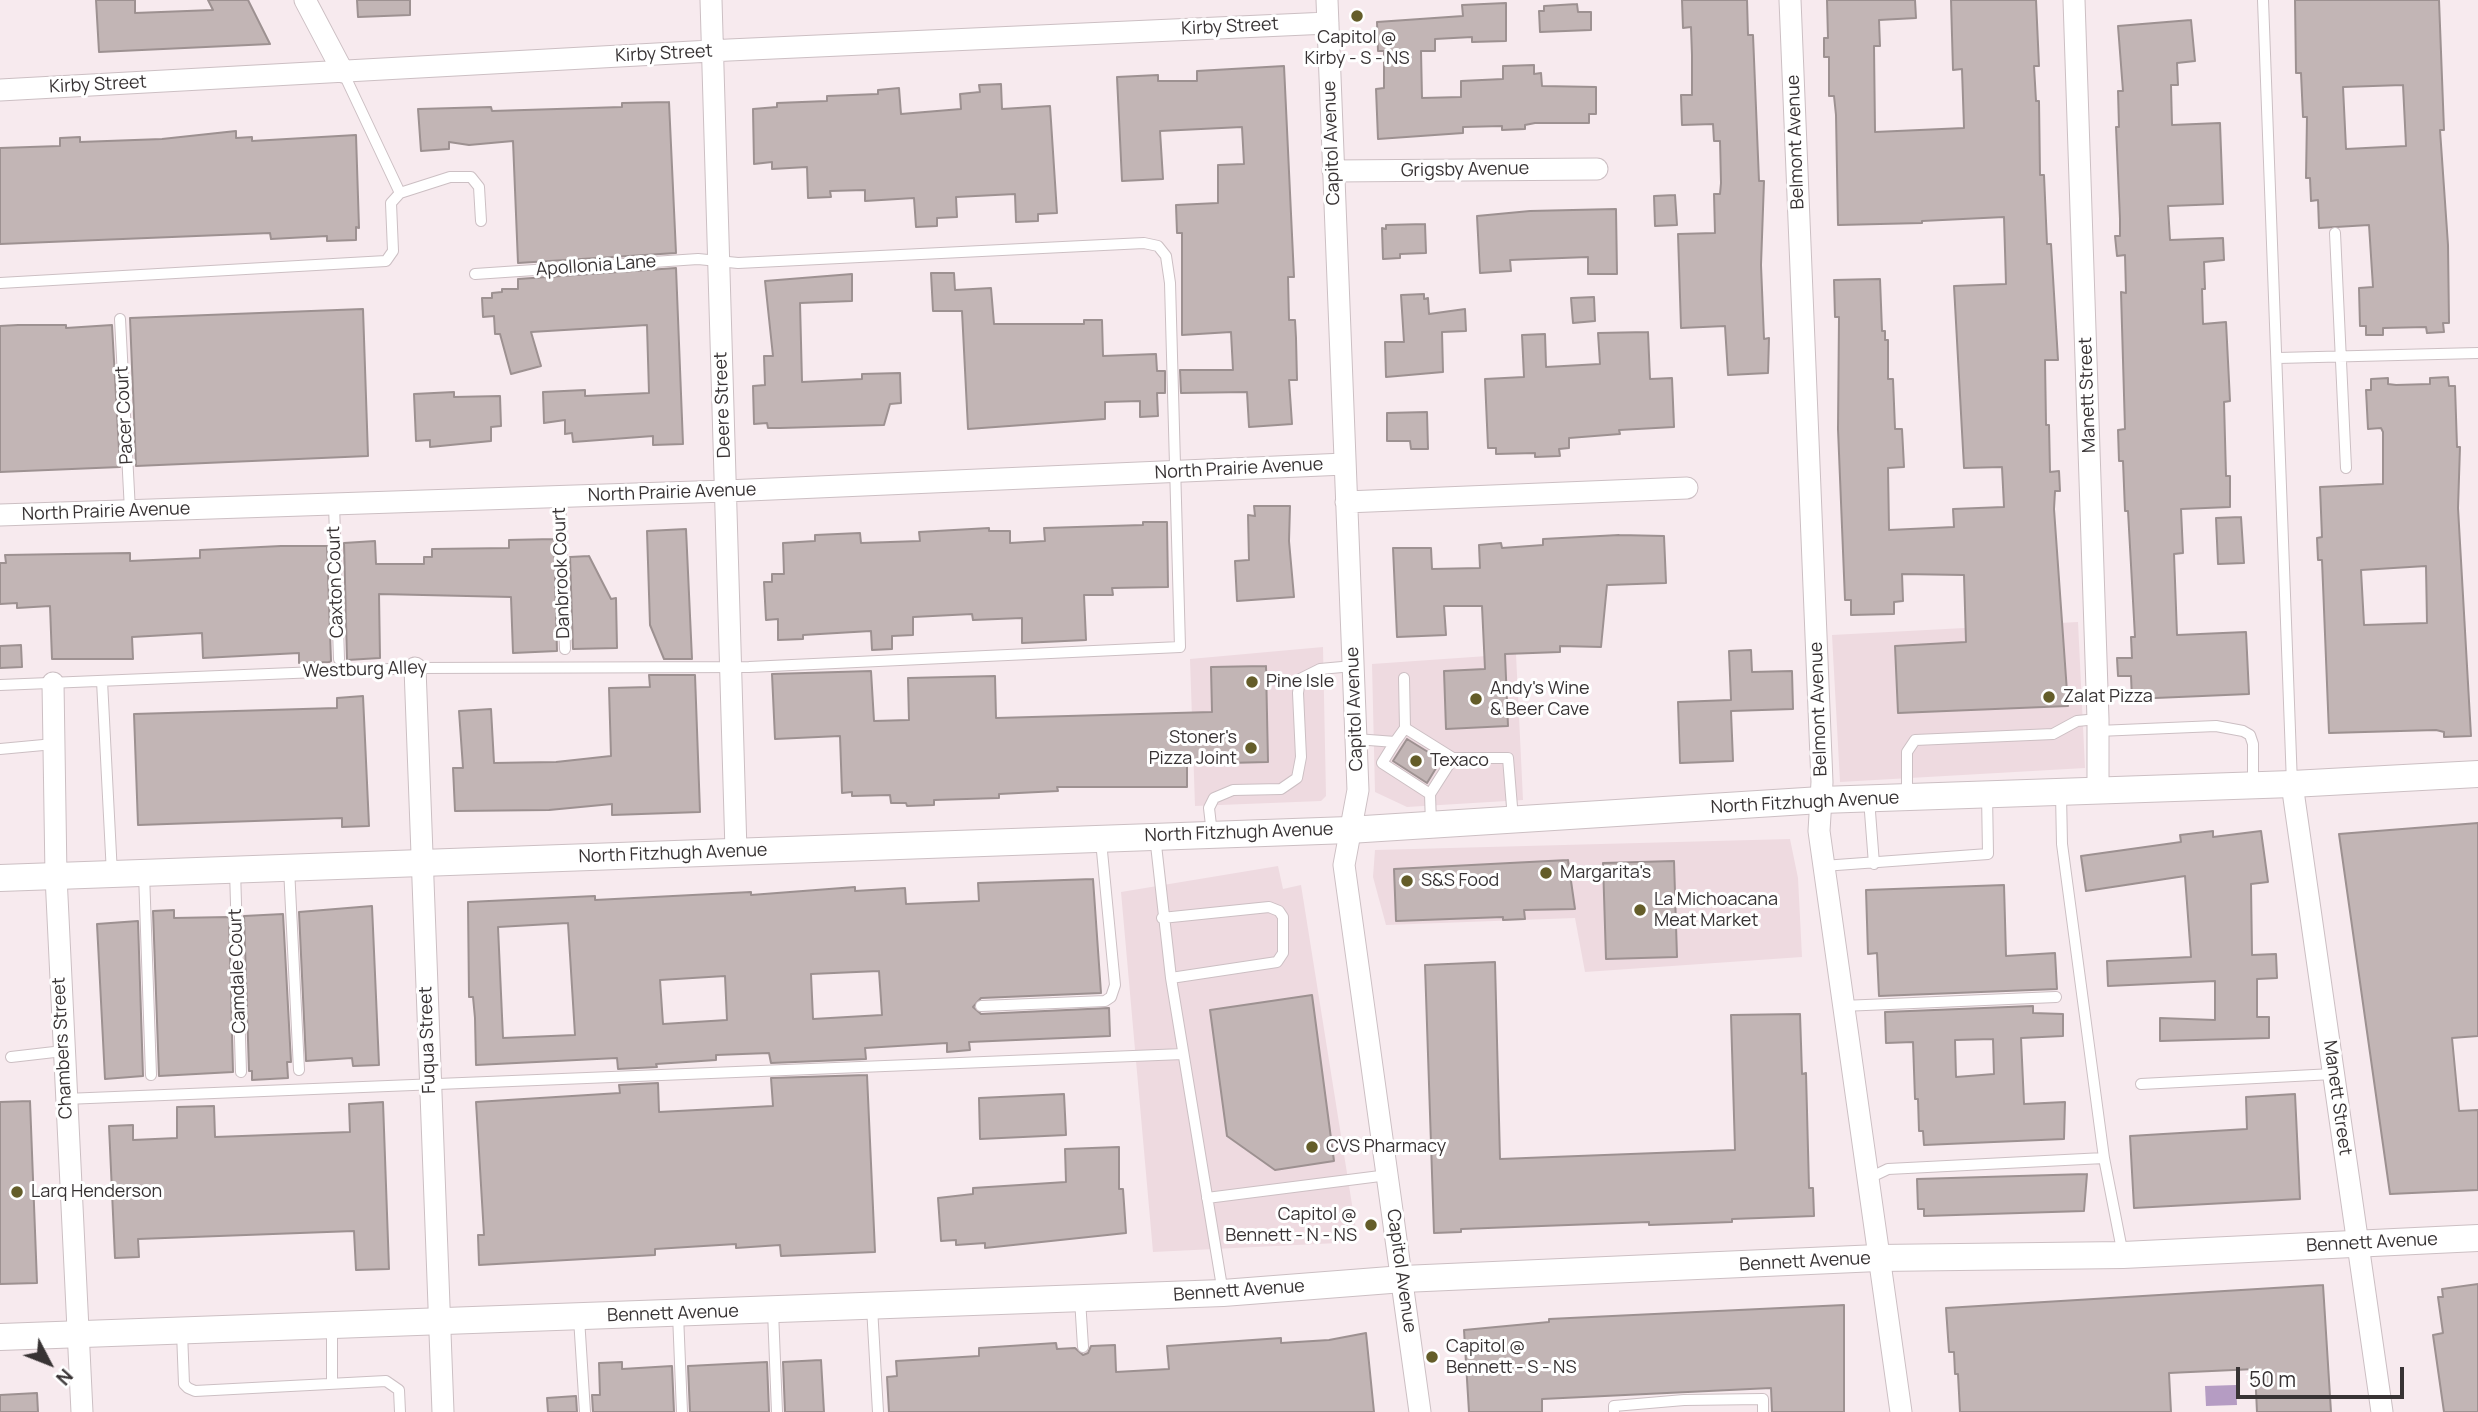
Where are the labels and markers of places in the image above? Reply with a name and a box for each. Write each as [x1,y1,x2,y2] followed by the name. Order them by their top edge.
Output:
[1349,8,1365,24] marker: Capitol @ Kirby - S - NS
[1304,27,1410,70] place label: Capitol @ Kirby - S - NS
[1266,671,1334,693] place label: Pine Isle
[1244,674,1260,690] marker: Pine Isle
[1490,678,1589,720] place label: Andy's Wine & Beer Cave
[2063,686,2153,708] place label: Zalat Pizza
[2041,689,2057,705] marker: Zalat Pizza
[1468,691,1484,707] marker: Andy's Wine & Beer Cave
[1149,727,1237,770] place label: Stoner's Pizza Joint
[1243,740,1259,756] marker: Stoner's Pizza Joint
[1430,750,1489,772] place label: Texaco
[1408,753,1424,769] marker: Texaco
[1560,862,1651,884] place label: Margarita's
[1538,865,1554,881] marker: Margarita's
[1421,870,1499,892] place label: S&S Food
[1399,873,1415,889] marker: S&S Food
[1654,889,1778,932] place label: La Michoacana Meat Market
[1632,902,1648,918] marker: La Michoacana Meat Market
[1326,1136,1446,1158] place label: CVS Pharmacy
[1304,1139,1320,1155] marker: CVS Pharmacy
[31,1181,162,1203] place label: Larq Henderson
[9,1184,25,1200] marker: Larq Henderson
[1225,1204,1357,1246] place label: Capitol @ Bennett - N - NS
[1363,1217,1379,1233] marker: Capitol @ Bennett - N - NS
[1446,1336,1577,1378] place label: Capitol @ Bennett - S - NS
[1424,1349,1440,1365] marker: Capitol @ Bennett - S - NS

